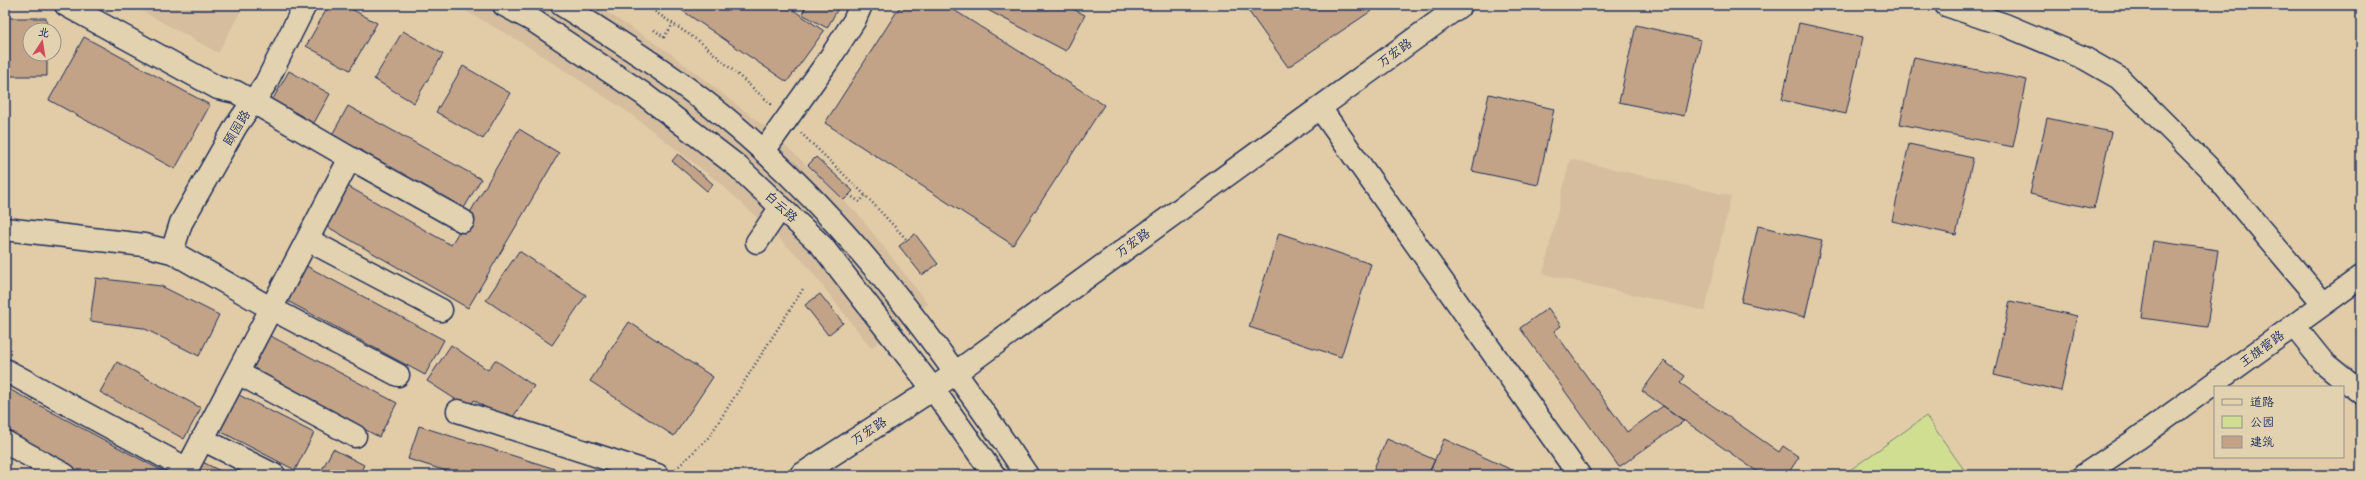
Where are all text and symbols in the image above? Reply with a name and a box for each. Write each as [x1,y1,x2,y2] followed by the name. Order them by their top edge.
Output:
[22,22,62,62] north arrow
[37,25,51,40] text: 北
[1375,35,1415,71] street label: 万宏路
[220,107,254,149] street label: 颐园路
[761,188,801,226] street label: 白云路
[1113,225,1153,261] street label: 万宏路
[2236,327,2288,371] street label: 王旗营路
[2214,386,2344,458] legend
[2250,395,2274,410] text: 道路
[848,414,890,448] street label: 万宏路
[2250,415,2274,430] text: 公园
[2250,435,2274,450] text: 建筑

